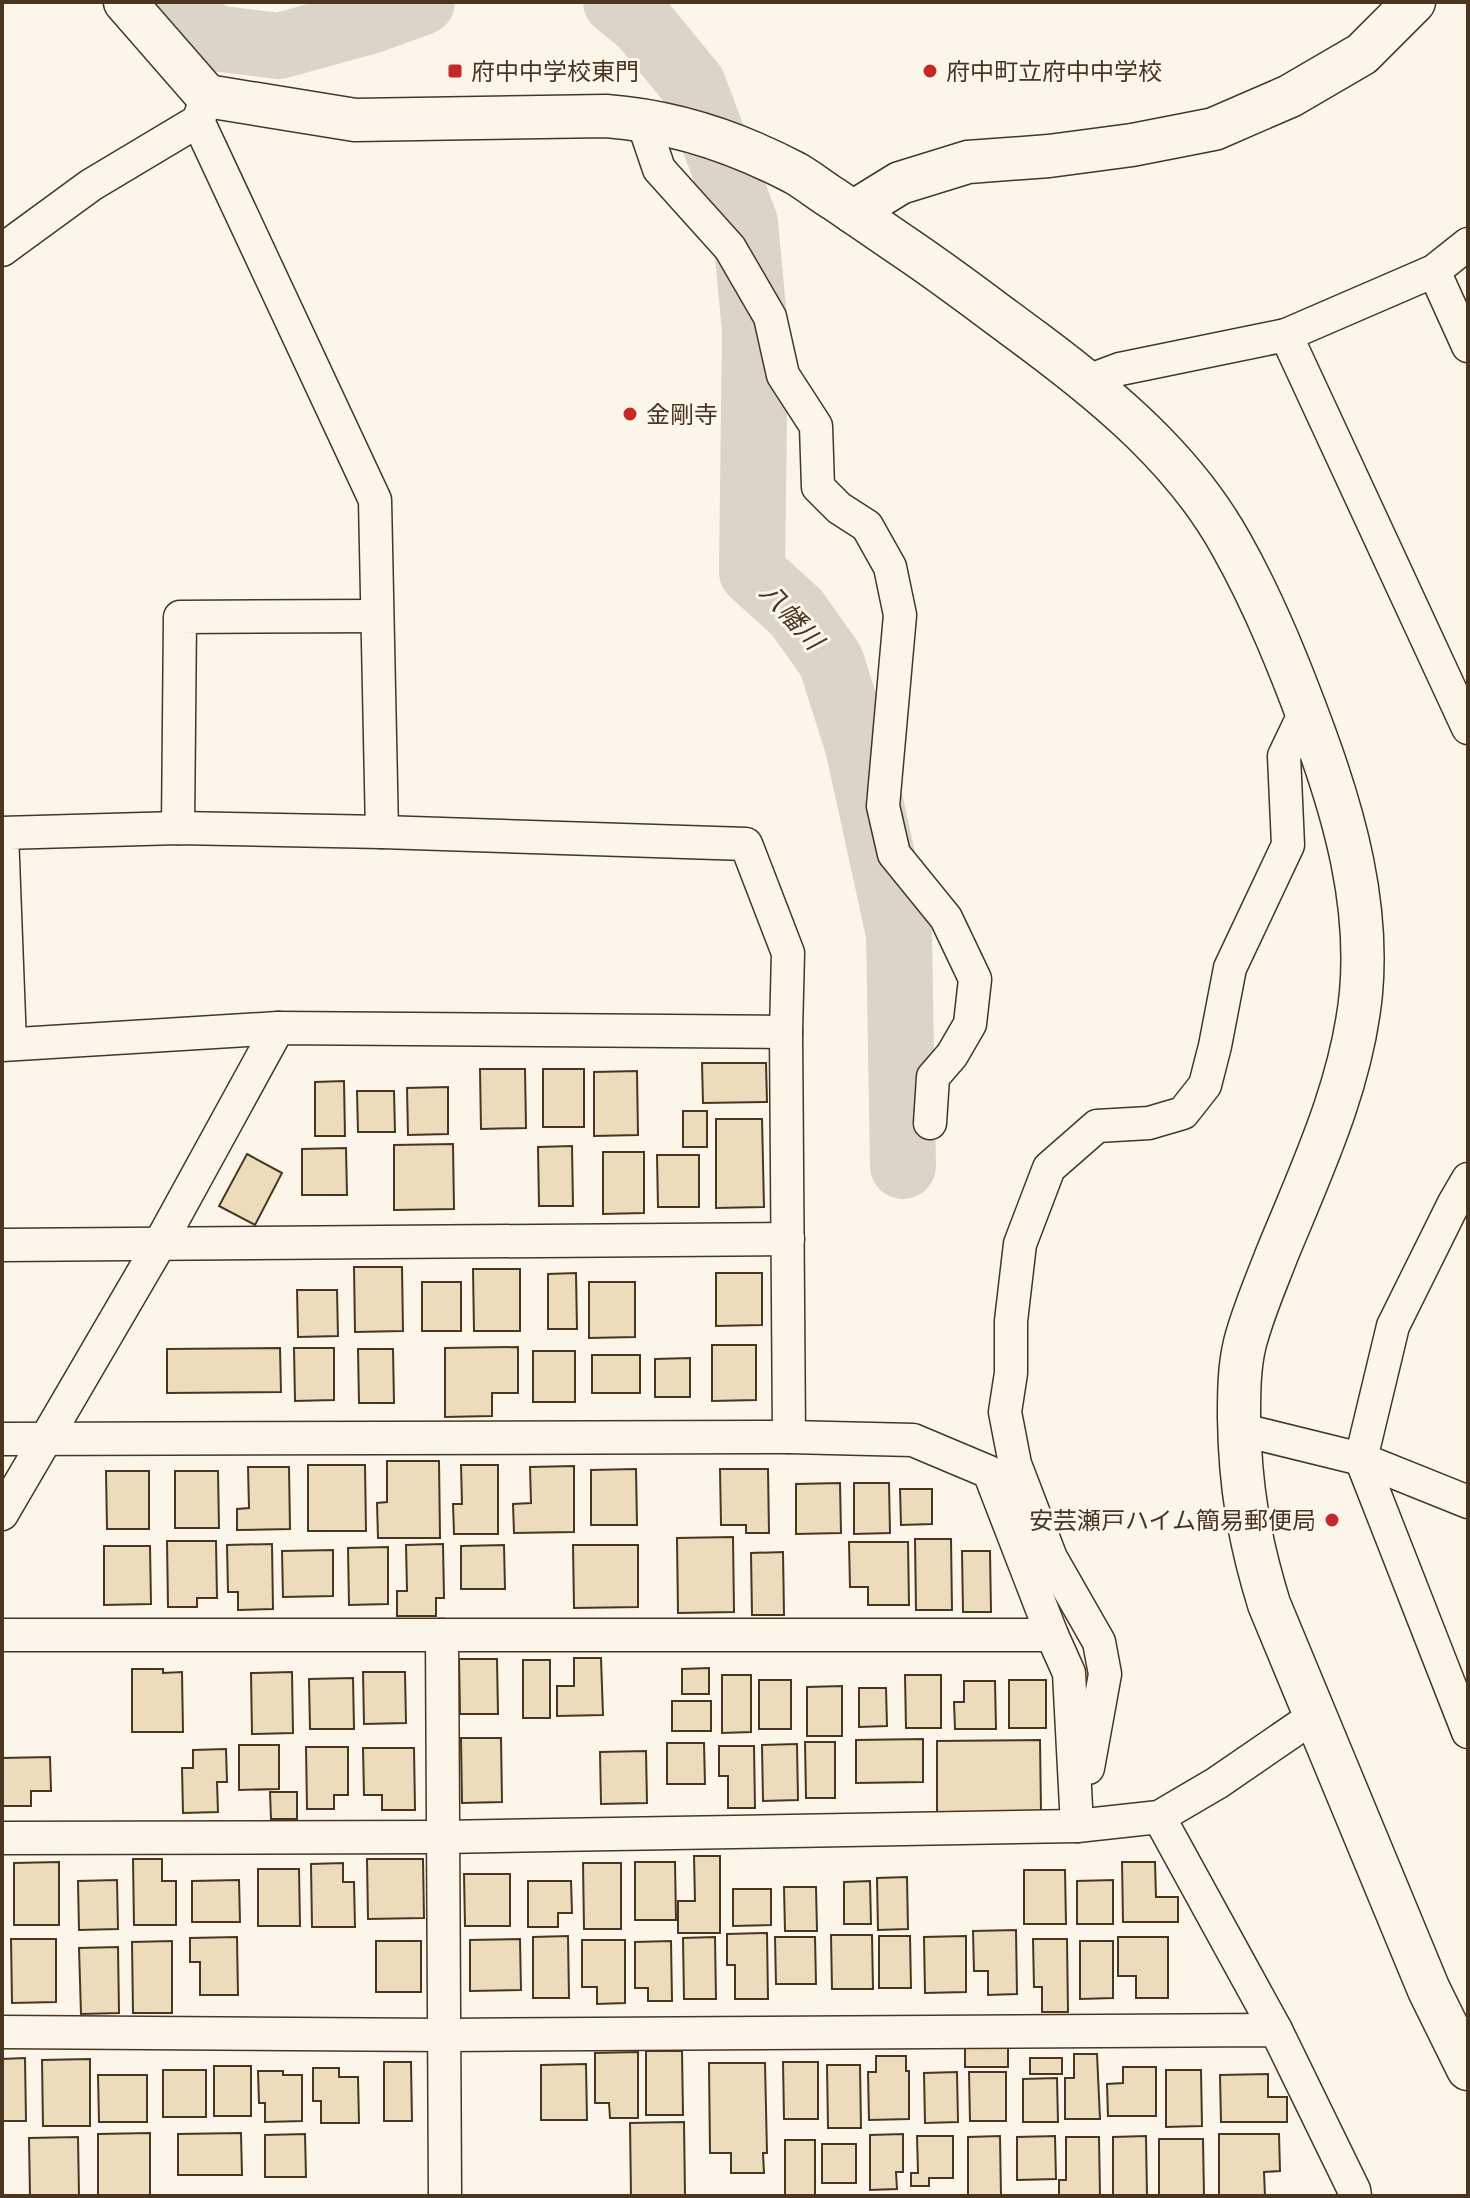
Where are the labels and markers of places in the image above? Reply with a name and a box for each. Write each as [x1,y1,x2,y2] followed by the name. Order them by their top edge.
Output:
[471,56,639,87] place label: 府中中学校東門
[946,56,1162,87] place label: 府中町立府中中学校
[446,62,464,80] marker: 府中中学校東門
[921,62,939,80] marker: 府中町立府中中学校
[646,399,718,430] place label: 金剛寺
[621,405,639,423] marker: 金剛寺
[1029,1505,1316,1536] place label: 安芸瀬戸ハイム簡易郵便局
[1323,1511,1341,1529] marker: 安芸瀬戸ハイム簡易郵便局

